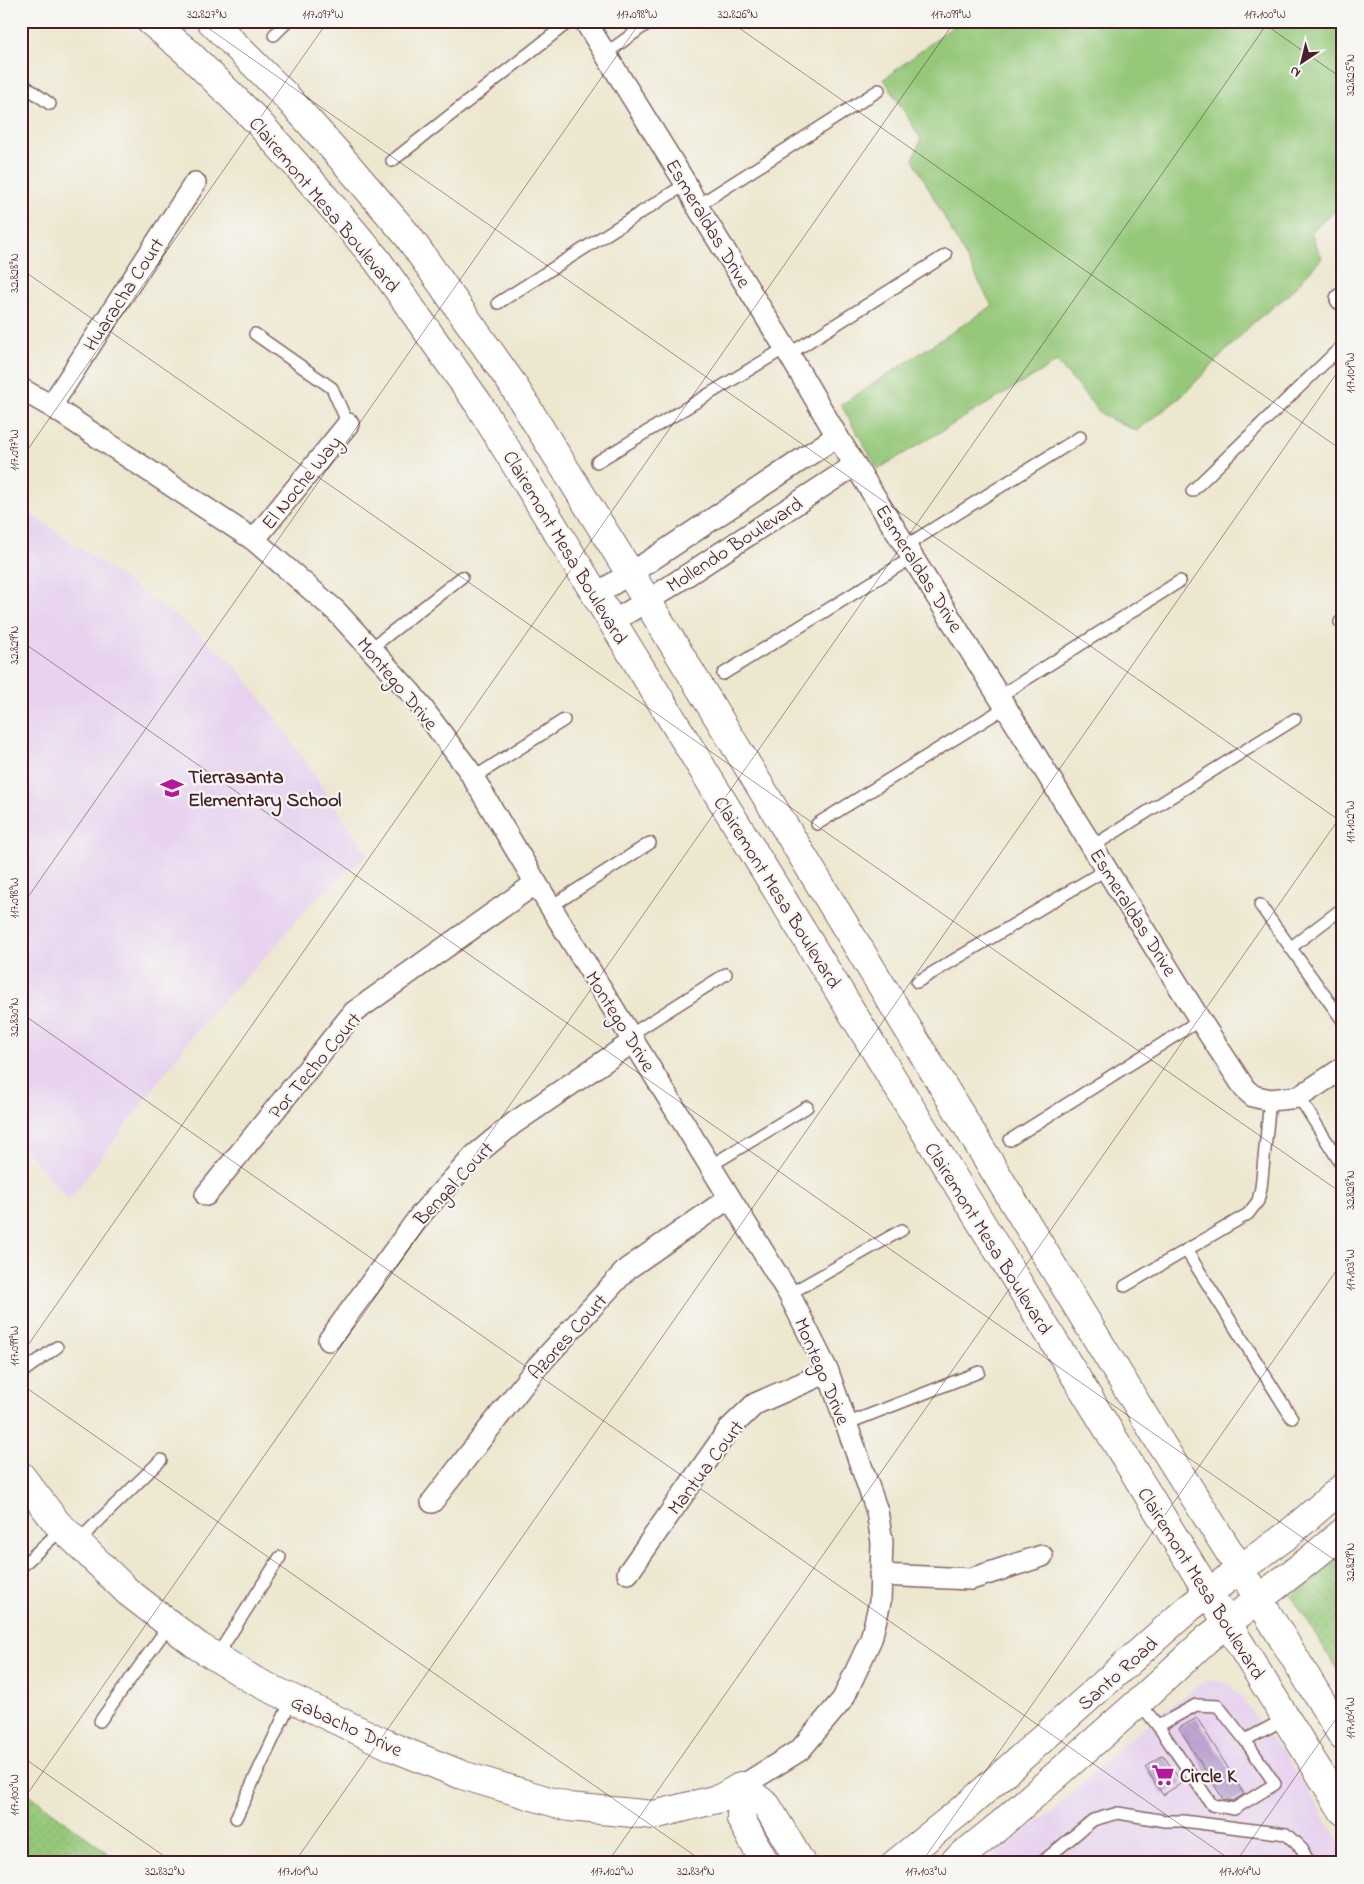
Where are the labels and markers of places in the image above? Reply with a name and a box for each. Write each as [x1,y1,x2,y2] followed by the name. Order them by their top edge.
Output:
[188,764,341,817] place label: Tierrasanta Elementary School
[159,775,185,801] school or university icon: Tierrasanta Elementary School
[1150,1762,1176,1788] supermarket icon: Circle K
[1180,1763,1238,1792] place label: Circle K

